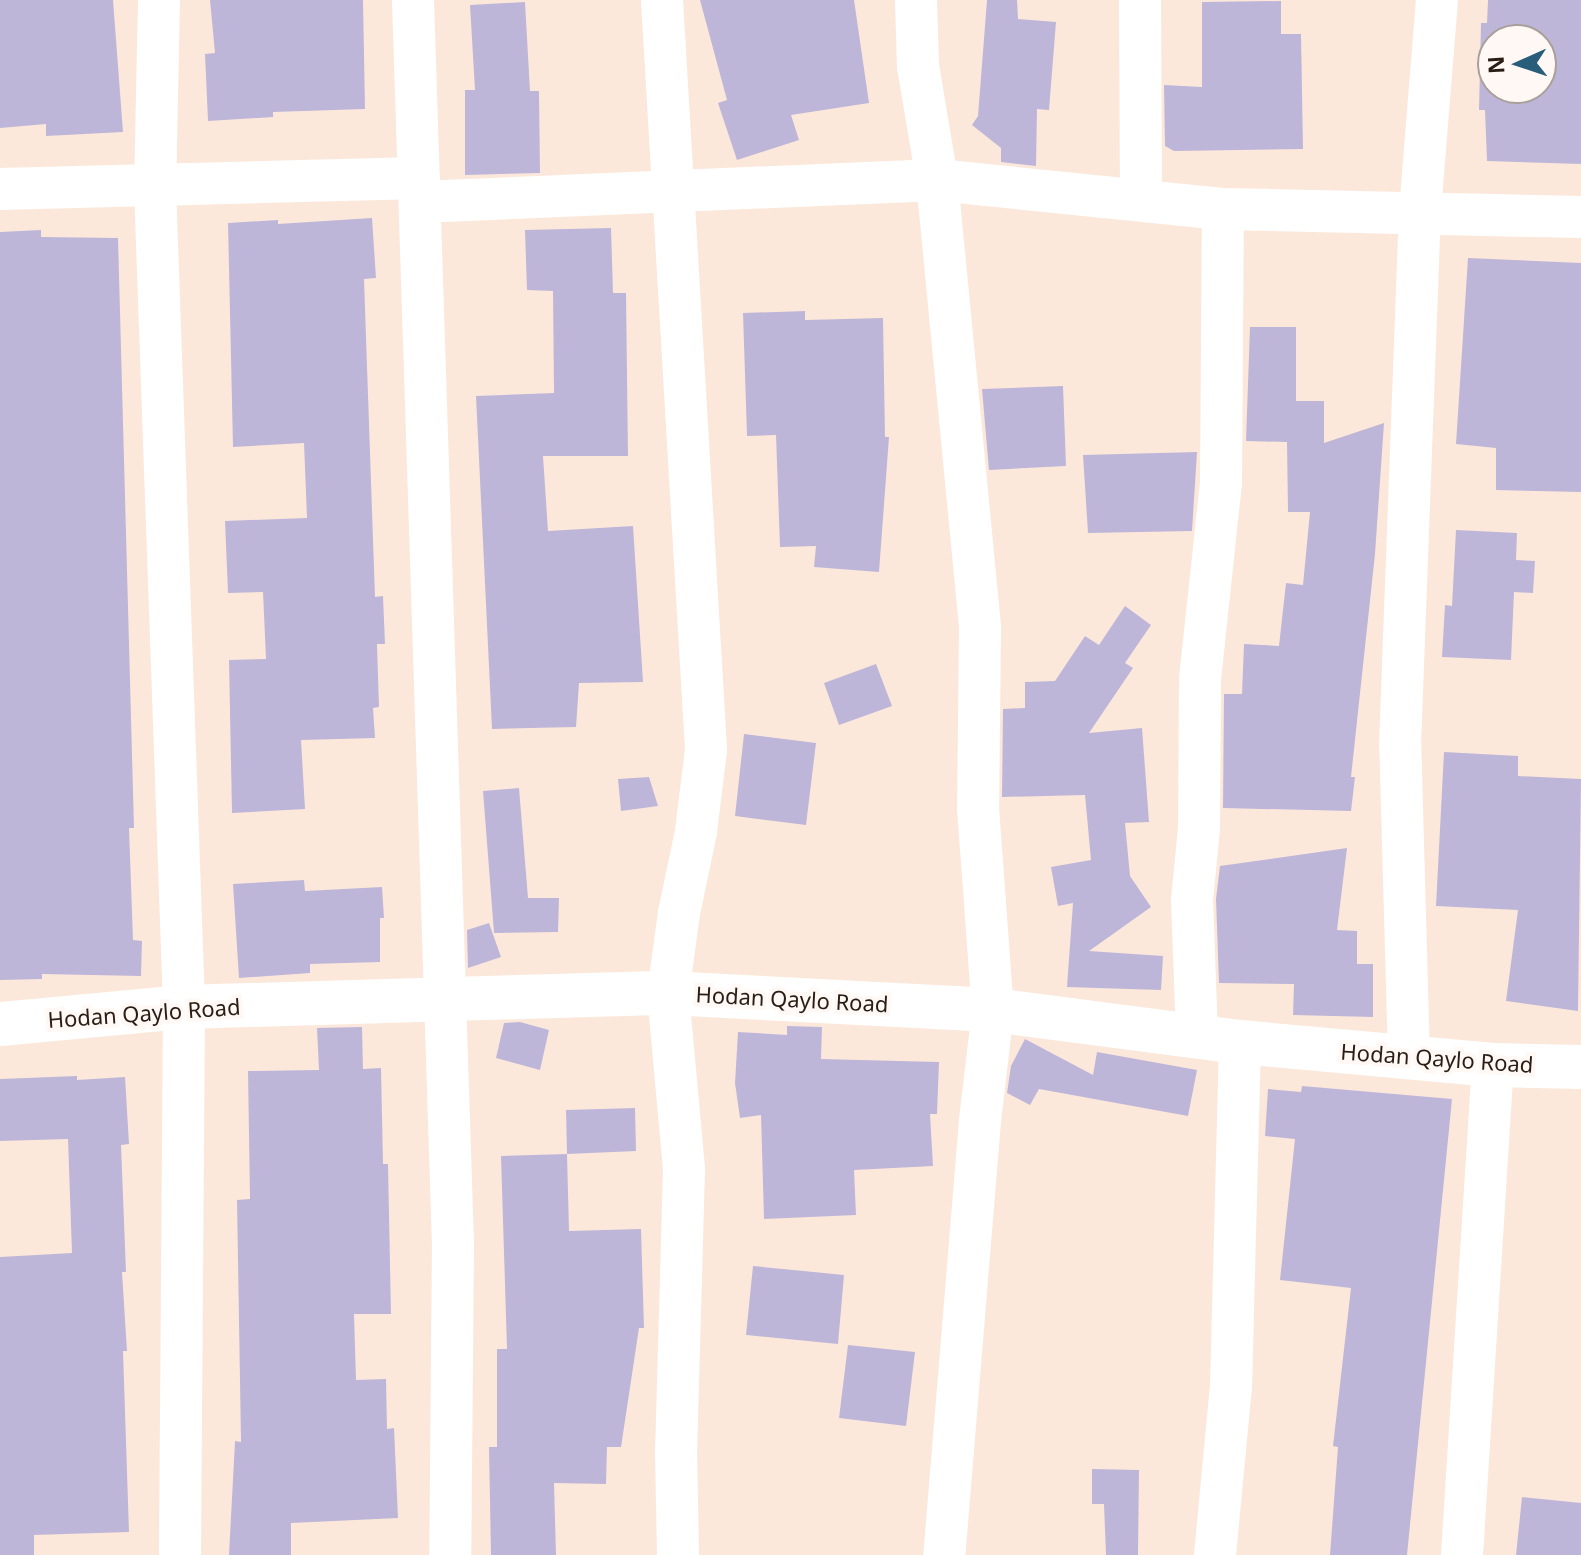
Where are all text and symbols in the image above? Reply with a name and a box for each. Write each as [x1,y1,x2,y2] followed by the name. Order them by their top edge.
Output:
[1477,24,1557,104] north arrow
[1480,55,1510,75] text: N
[695,981,889,1017] street label: Hodan Qaylo Road
[47,993,241,1033] street label: Hodan Qaylo Road
[1340,1038,1534,1078] street label: Hodan Qaylo Road

